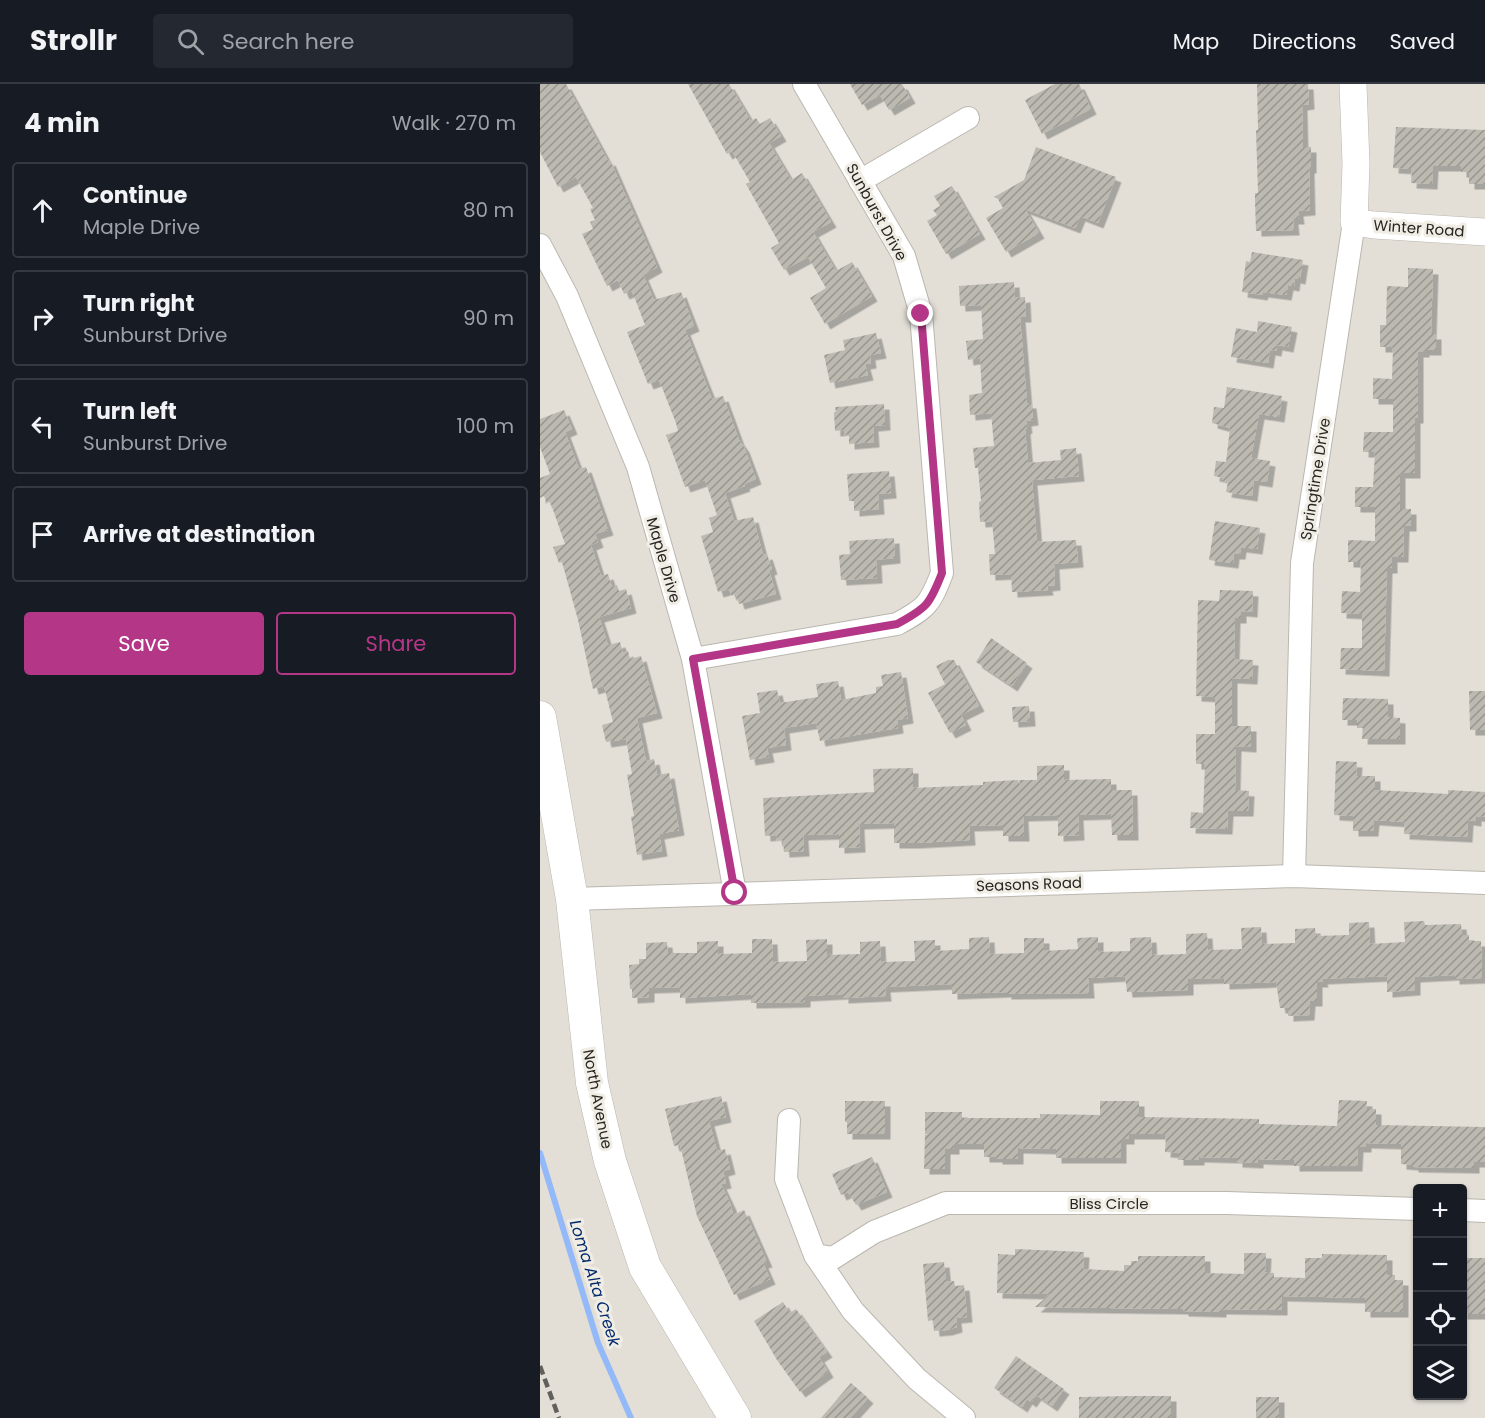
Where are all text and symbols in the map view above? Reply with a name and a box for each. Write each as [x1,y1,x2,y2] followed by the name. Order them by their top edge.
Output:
[153,14,573,68] search box
[30,21,117,60] text: Strollr
[174,25,207,58] icon: search
[222,26,354,57] text: Search here
[1173,27,1219,56] text: Map
[1252,27,1356,56] text: Directions
[1389,27,1455,56] text: Saved
[24,105,100,141] text: 4 min
[392,109,516,137] text: Walk · 270 m
[842,160,912,264] street label: Sunburst Drive
[83,180,187,211] text: Continue
[26,194,59,227] icon: ahead
[463,196,514,224] text: 80 m
[83,213,200,241] text: Maple Drive
[1373,214,1465,242] street label: Winter Road
[83,288,194,319] text: Turn right
[907,300,933,326] route end
[26,302,59,335] icon: right
[463,304,514,332] text: 90 m
[83,321,227,349] text: Sunburst Drive
[83,396,177,427] text: Turn left
[26,410,59,443] icon: left
[457,412,514,440] text: 100 m
[1295,416,1335,542] street label: Springtime Drive
[83,429,227,457] text: Sunburst Drive
[642,515,686,605] street label: Maple Drive
[26,518,59,551] icon: arrive
[83,519,315,550] text: Arrive at destination
[24,612,264,675] button: Save
[276,612,516,675] button: Share
[976,872,1082,896] street label: Seasons Road
[721,879,747,905] route start
[578,1047,618,1151] street label: North Avenue
[1413,1184,1467,1400] map controls
[1413,1184,1467,1238] button: +
[1069,1193,1149,1214] street label: Bliss Circle
[564,1217,627,1350] water label: Loma Alta Creek
[1413,1238,1467,1292] button: −
[1413,1292,1467,1346] button: locate
[1413,1346,1467,1400] button: layers

